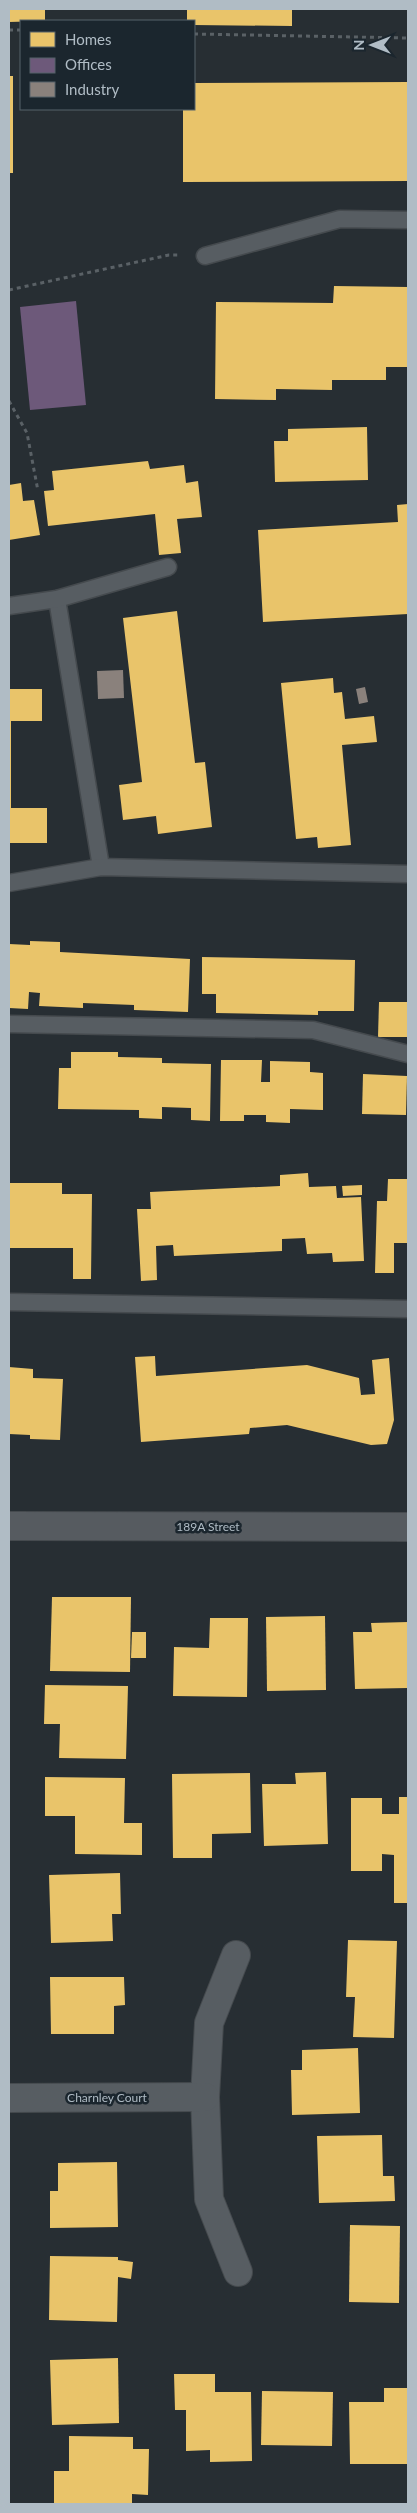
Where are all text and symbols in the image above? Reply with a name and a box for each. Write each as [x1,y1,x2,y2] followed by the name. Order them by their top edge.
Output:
[20,20,195,110] legend
[347,20,397,70] north arrow
[65,30,111,48] text: Homes
[350,40,367,50] text: N
[65,55,112,73] text: Offices
[65,80,120,98] text: Industry
[176,1519,240,1534] street label: 189A Street
[67,2090,148,2105] street label: Charnley Court

